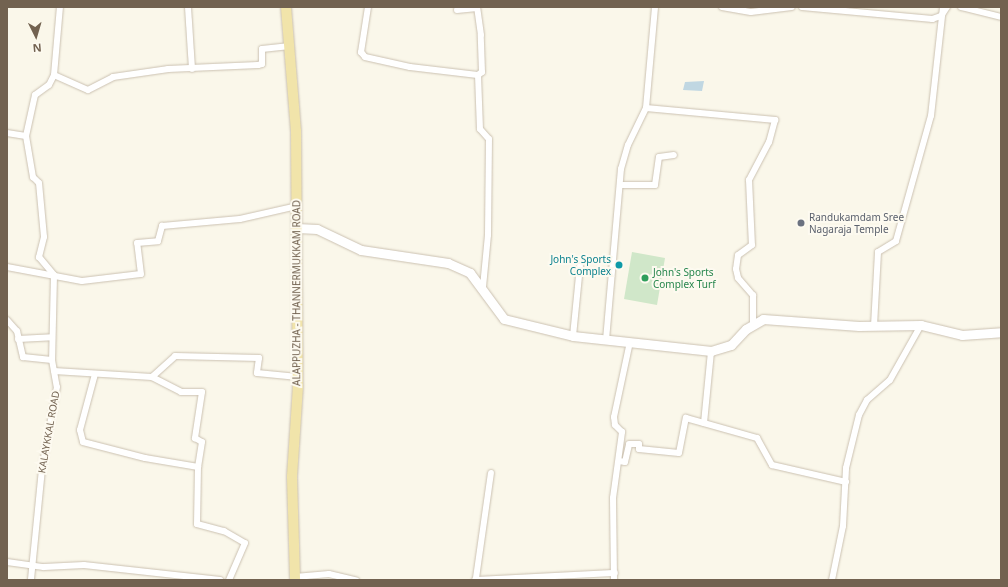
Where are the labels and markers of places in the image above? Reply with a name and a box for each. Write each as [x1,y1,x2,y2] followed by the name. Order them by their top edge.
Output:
[809,211,904,234] place label: Randukamdam Sree Nagaraja Temple
[796,218,806,228] marker: Randukamdam Sree Nagaraja Temple
[550,253,611,276] place label: John's Sports Complex
[614,260,624,270] marker: John's Sports Complex
[653,266,716,290] place label: John's Sports Complex Turf
[640,273,650,283] marker: John's Sports Complex Turf

